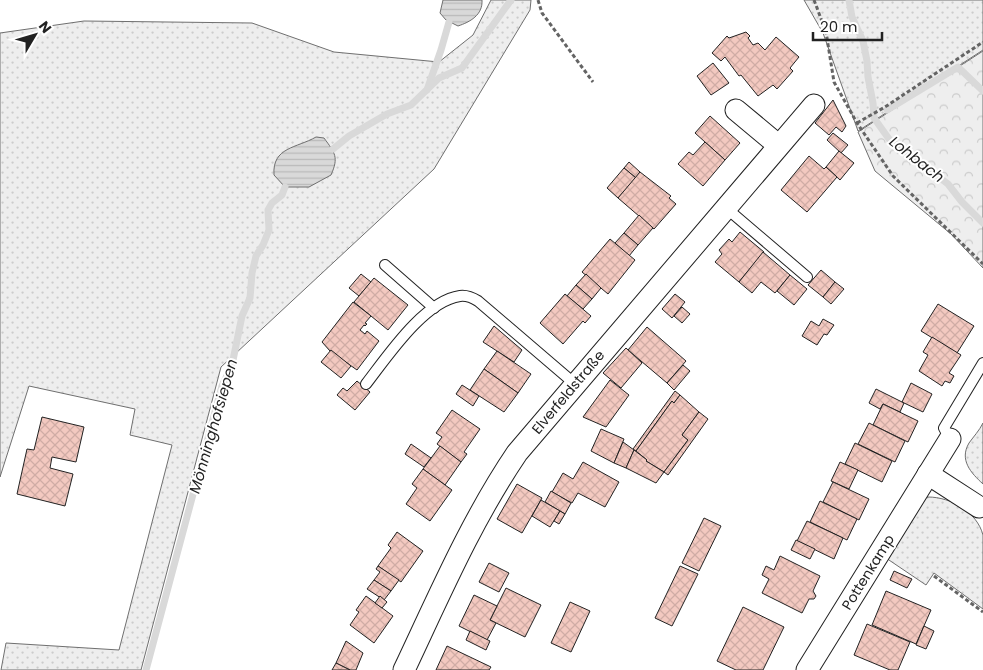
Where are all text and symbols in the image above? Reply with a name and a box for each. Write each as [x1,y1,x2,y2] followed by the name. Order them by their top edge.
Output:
[10,10,60,60] north arrow
[813,10,882,42] scale bar
[820,16,858,37] text: 20 m
[34,17,56,37] text: N
[885,131,949,187] water label: Lohbach
[527,346,609,438] street label: Elverfeldstraße
[184,356,242,496] water label: Mönninghofsiepen
[837,530,899,614] street label: Pottenkamp

